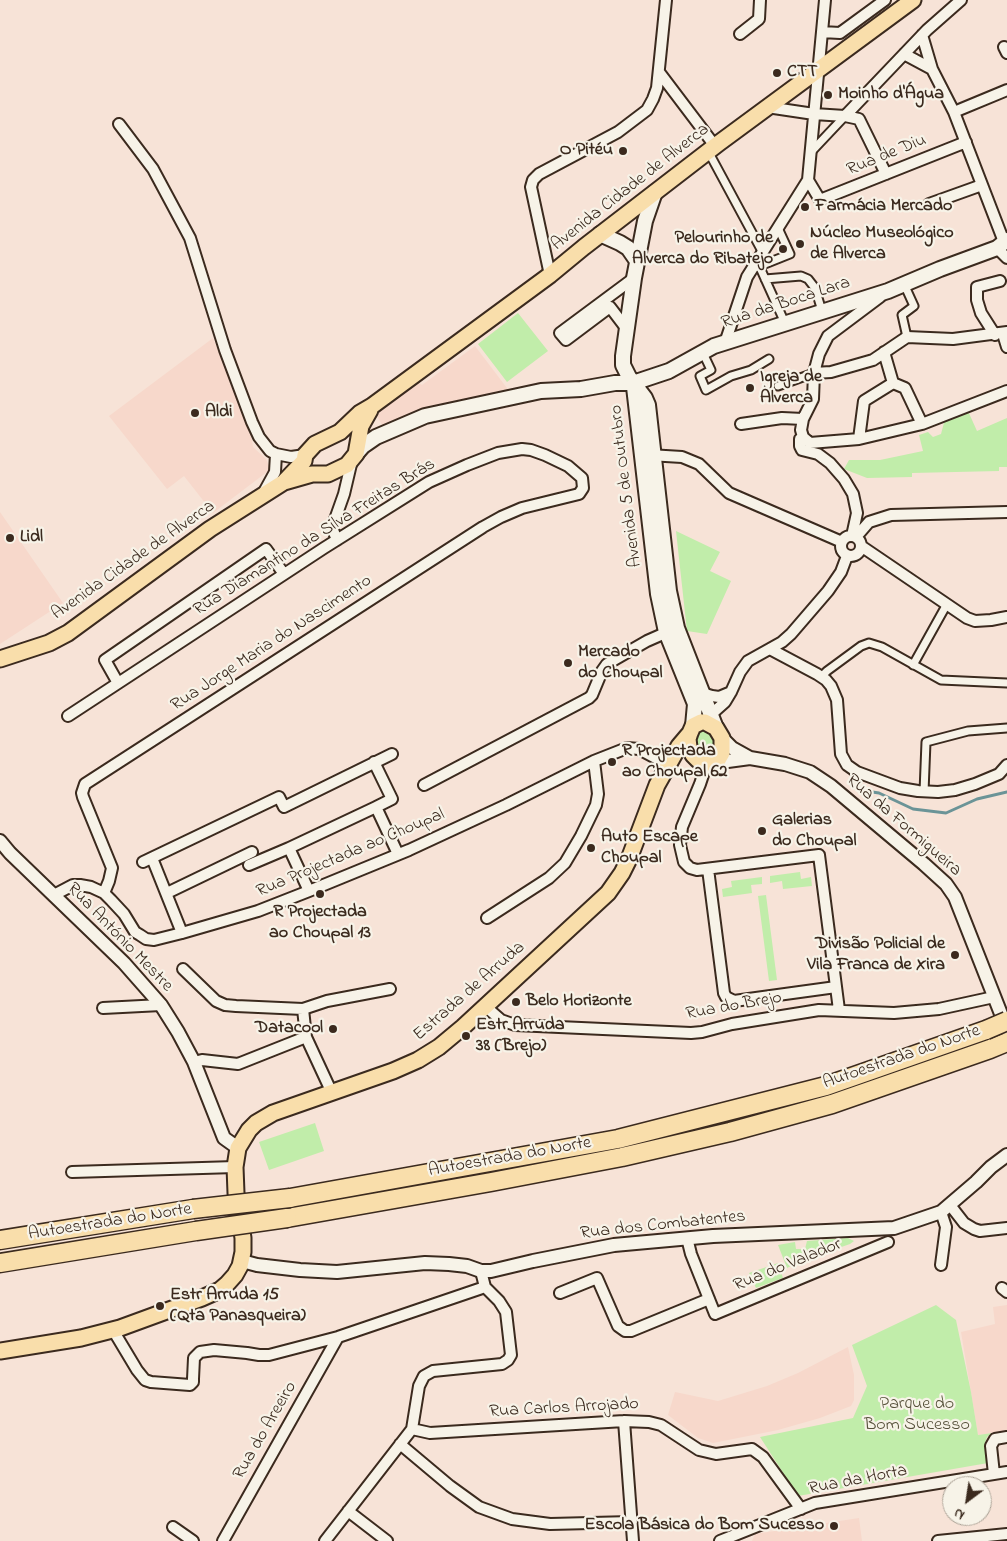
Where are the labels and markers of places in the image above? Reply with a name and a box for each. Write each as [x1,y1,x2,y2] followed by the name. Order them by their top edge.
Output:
[787,62,818,84] place label: CTT
[771,67,783,79] marker: CTT
[838,84,944,106] place label: Moinho d'Água
[822,89,834,101] marker: Moinho d'Água
[560,140,613,162] place label: O Pitéu
[617,145,629,157] marker: O Pitéu
[815,196,952,218] place label: Farmácia Mercado
[799,201,811,213] marker: Farmácia Mercado
[810,223,954,266] place label: Núcleo Museológico de Alverca
[632,228,773,270] place label: Pelourinho de Alverca do Ribatejo
[794,238,806,250] marker: Núcleo Museológico de Alverca
[777,243,789,255] marker: Pelourinho de Alverca do Ribatejo
[760,367,822,409] place label: Igreja de Alverca
[744,382,756,394] marker: Igreja de Alverca
[205,402,232,424] place label: Aldi
[189,407,201,419] marker: Aldi
[20,527,43,549] place label: Lidl
[4,532,16,544] marker: Lidl
[578,642,663,684] place label: Mercado do Choupal
[562,657,574,669] marker: Mercado do Choupal
[622,741,728,784] place label: R Projectada ao Choupal 62
[606,756,618,768] marker: R Projectada ao Choupal 62
[772,810,857,852] place label: Galerias do Choupal
[756,825,768,837] marker: Galerias do Choupal
[601,827,698,870] place label: Auto Escape Choupal
[585,842,597,854] marker: Auto Escape Choupal
[314,888,326,900] marker: R Projectada ao Choupal 13
[269,902,371,944] place label: R Projectada ao Choupal 13
[807,934,945,976] place label: Divisão Policial de Vila Franca de Xira
[949,949,961,961] marker: Divisão Policial de Vila Franca de Xira
[526,991,632,1013] place label: Belo Horizonte
[510,996,522,1008] marker: Belo Horizonte
[476,1015,565,1058] place label: Estr Arruda 38 (Brejo)
[255,1018,323,1040] place label: Datacool
[327,1023,339,1035] marker: Datacool
[460,1030,472,1042] marker: Estr Arruda 38 (Brejo)
[170,1285,306,1328] place label: Estr Arruda 15 (Qta Panasqueira)
[154,1300,166,1312] marker: Estr Arruda 15 (Qta Panasqueira)
[585,1515,824,1537] place label: Escola Básica do Bom Sucesso
[828,1520,840,1532] marker: Escola Básica do Bom Sucesso

